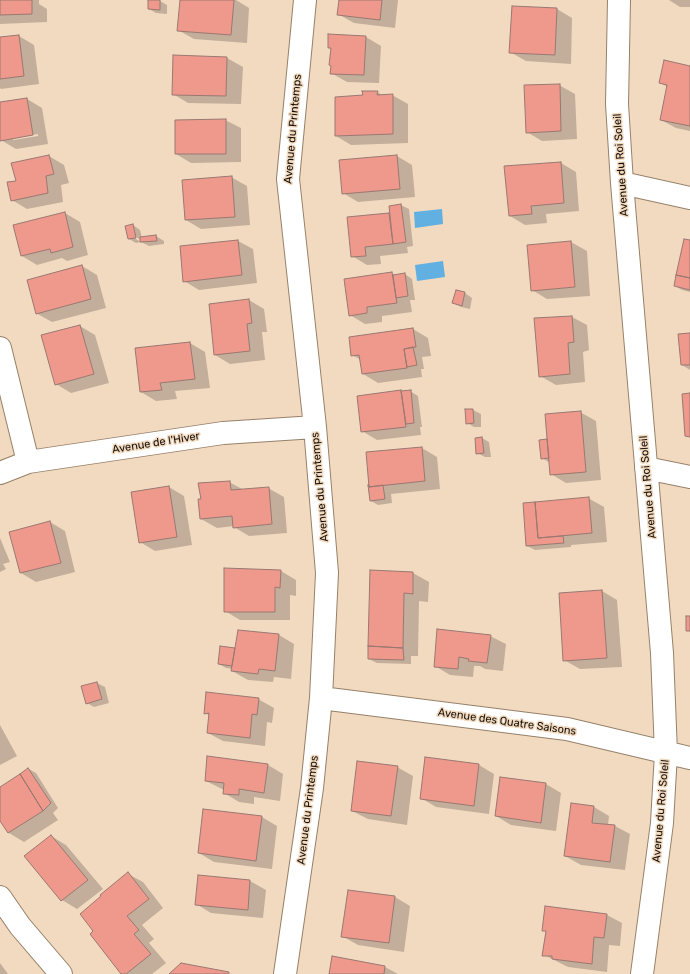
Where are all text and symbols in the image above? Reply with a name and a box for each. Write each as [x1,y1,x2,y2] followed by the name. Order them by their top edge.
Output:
[282,74,304,184] street label: Avenue du Printemps
[611,113,631,217] street label: Avenue du Roi Soleil
[111,430,201,456] street label: Avenue de l'Hiver
[309,432,331,542] street label: Avenue du Printemps
[637,435,659,539] street label: Avenue du Roi Soleil
[437,706,577,738] street label: Avenue des Quatre Saisons
[295,755,321,865] street label: Avenue du Printemps
[650,759,672,863] street label: Avenue du Roi Soleil

